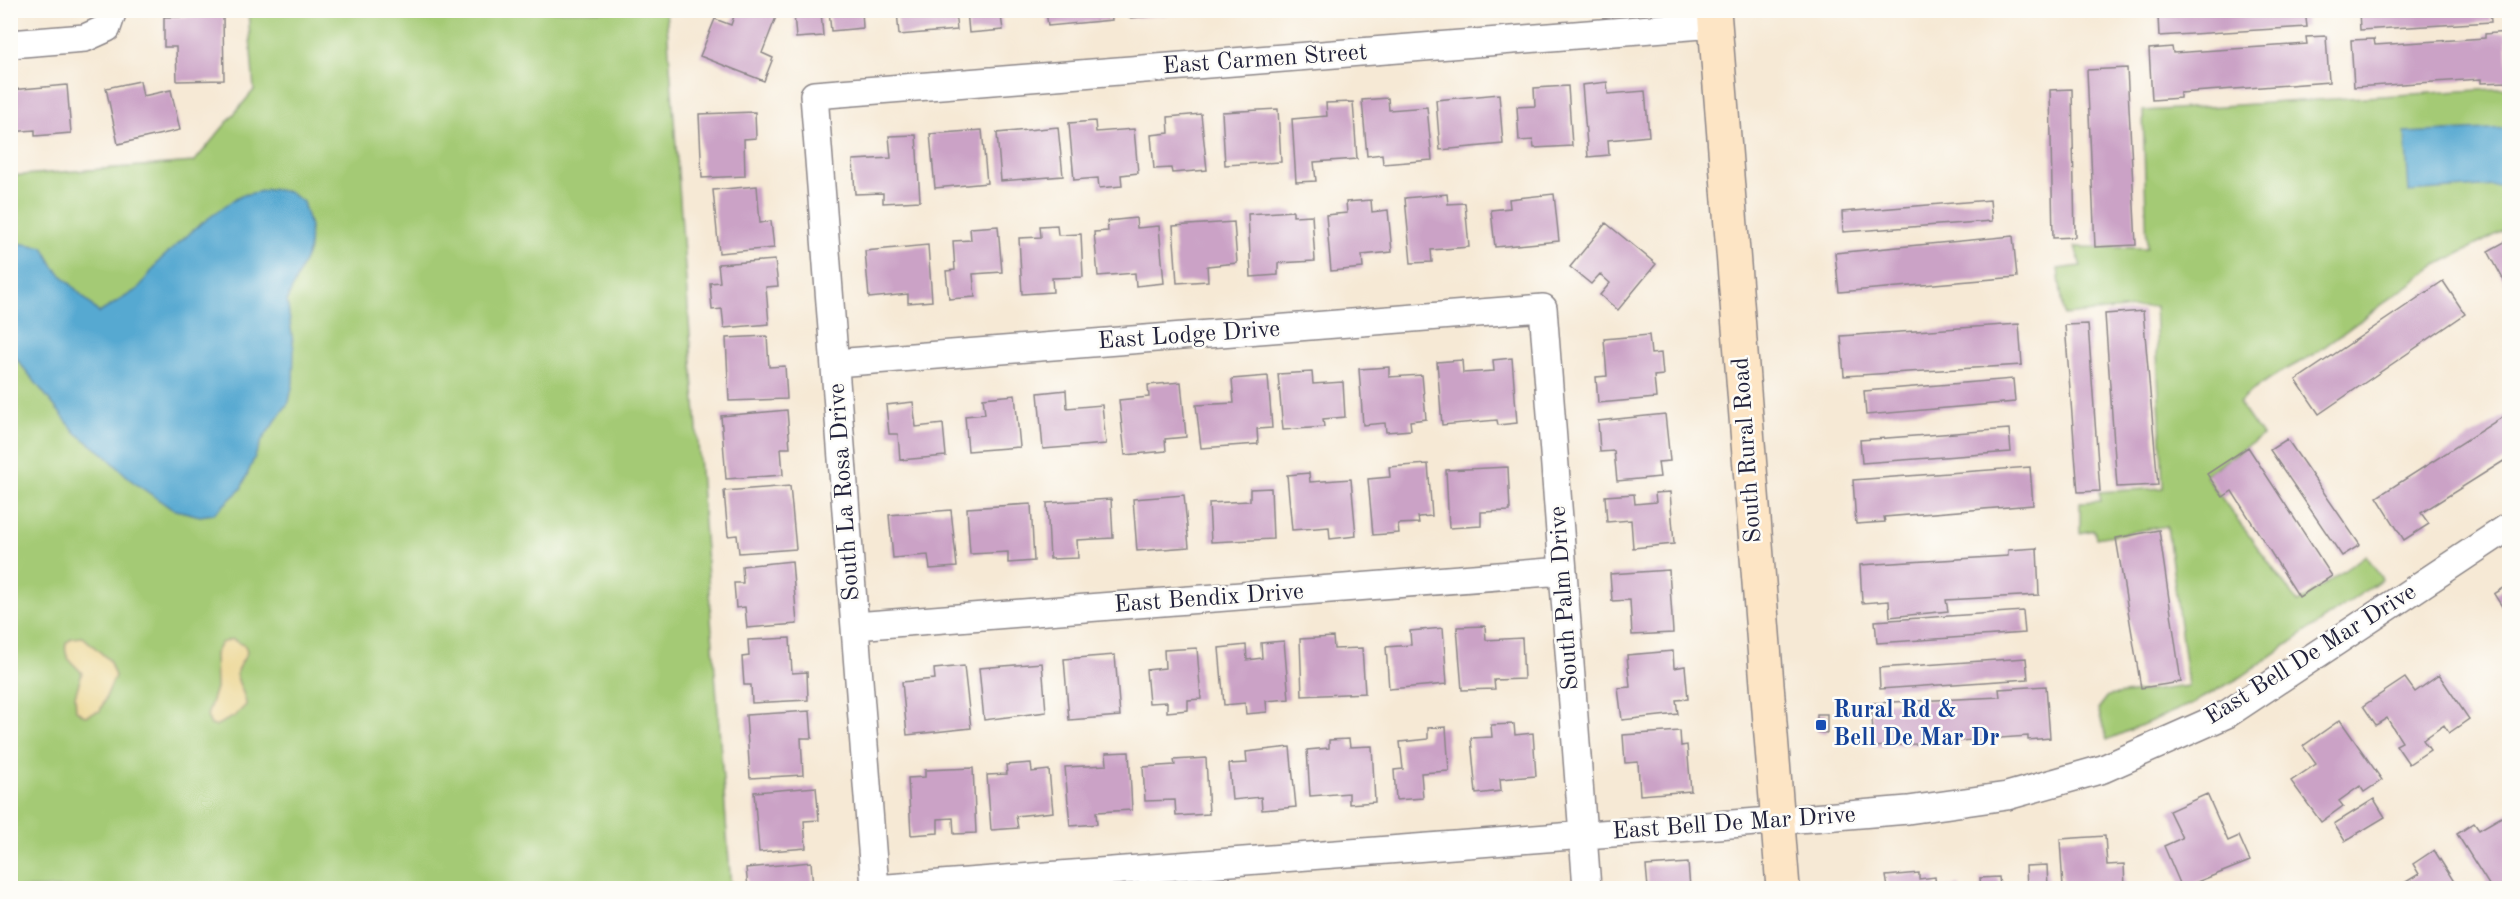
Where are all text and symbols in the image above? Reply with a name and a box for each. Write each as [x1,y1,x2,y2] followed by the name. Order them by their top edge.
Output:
[1162,41,1368,79] street label: East Carmen Street
[1097,318,1281,354] street label: East Lodge Drive
[1730,356,1766,544] street label: South Rural Road
[825,382,865,602] street label: South La Rosa Drive
[1547,505,1583,691] street label: South Palm Drive
[1113,580,1305,618] street label: East Bendix Drive
[2201,580,2421,730] street label: East Bell De Mar Drive
[1833,699,2000,751] place label: Rural Rd & Bell De Mar Dr
[1814,718,1828,732] marker: Rural Rd & Bell De Mar Dr
[1612,804,1856,844] street label: East Bell De Mar Drive

